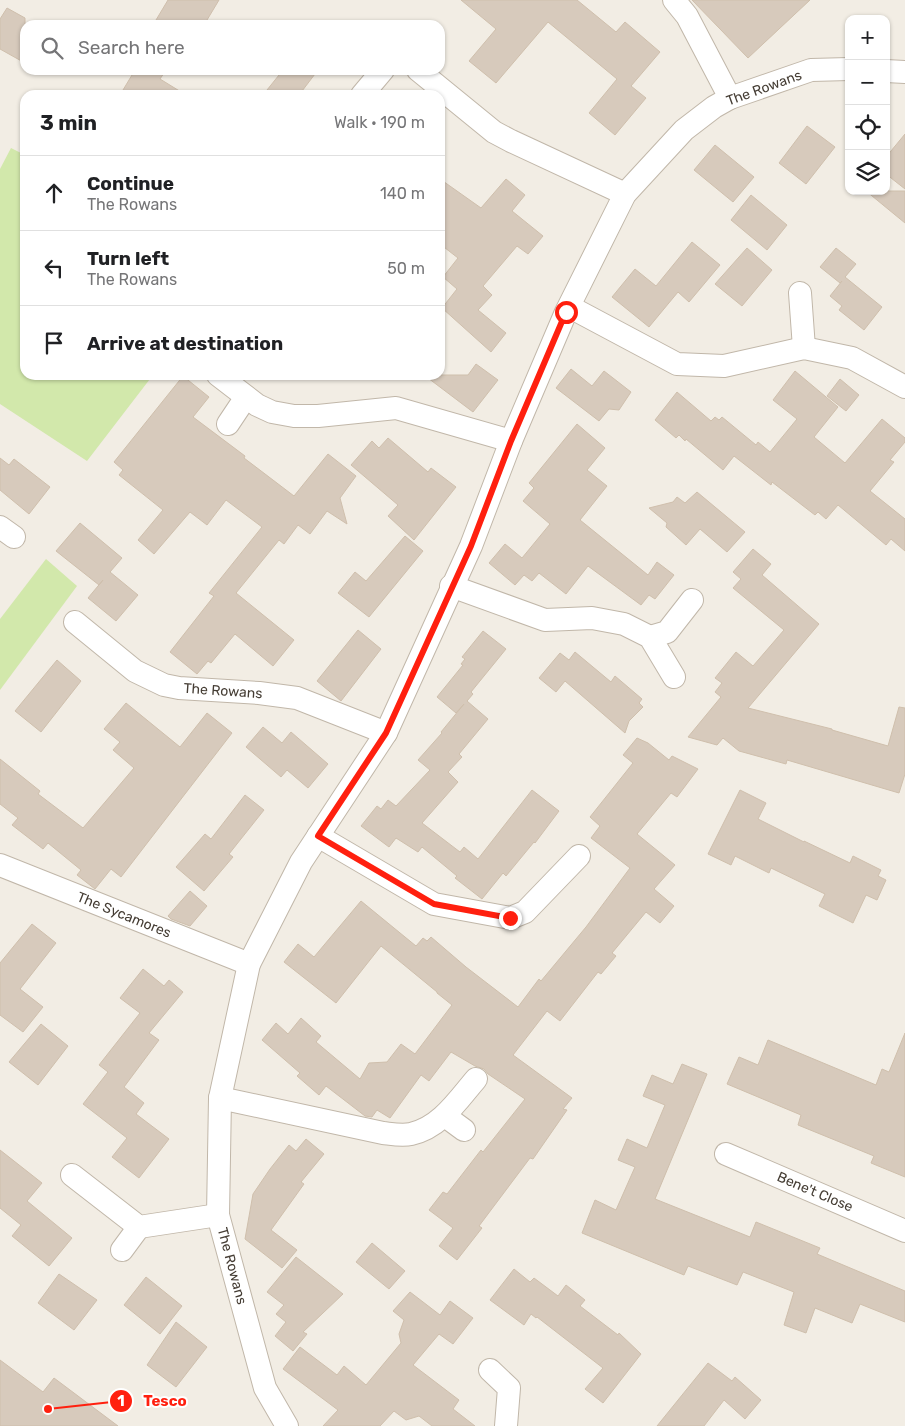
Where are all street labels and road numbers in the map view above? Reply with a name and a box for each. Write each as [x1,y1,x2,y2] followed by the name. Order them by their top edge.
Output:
[724,67,804,109] street label: The Rowans
[183,680,263,702] street label: The Rowans
[75,888,173,942] street label: The Sycamores
[774,1168,856,1216] street label: Bene't Close
[214,1226,250,1306] street label: The Rowans

